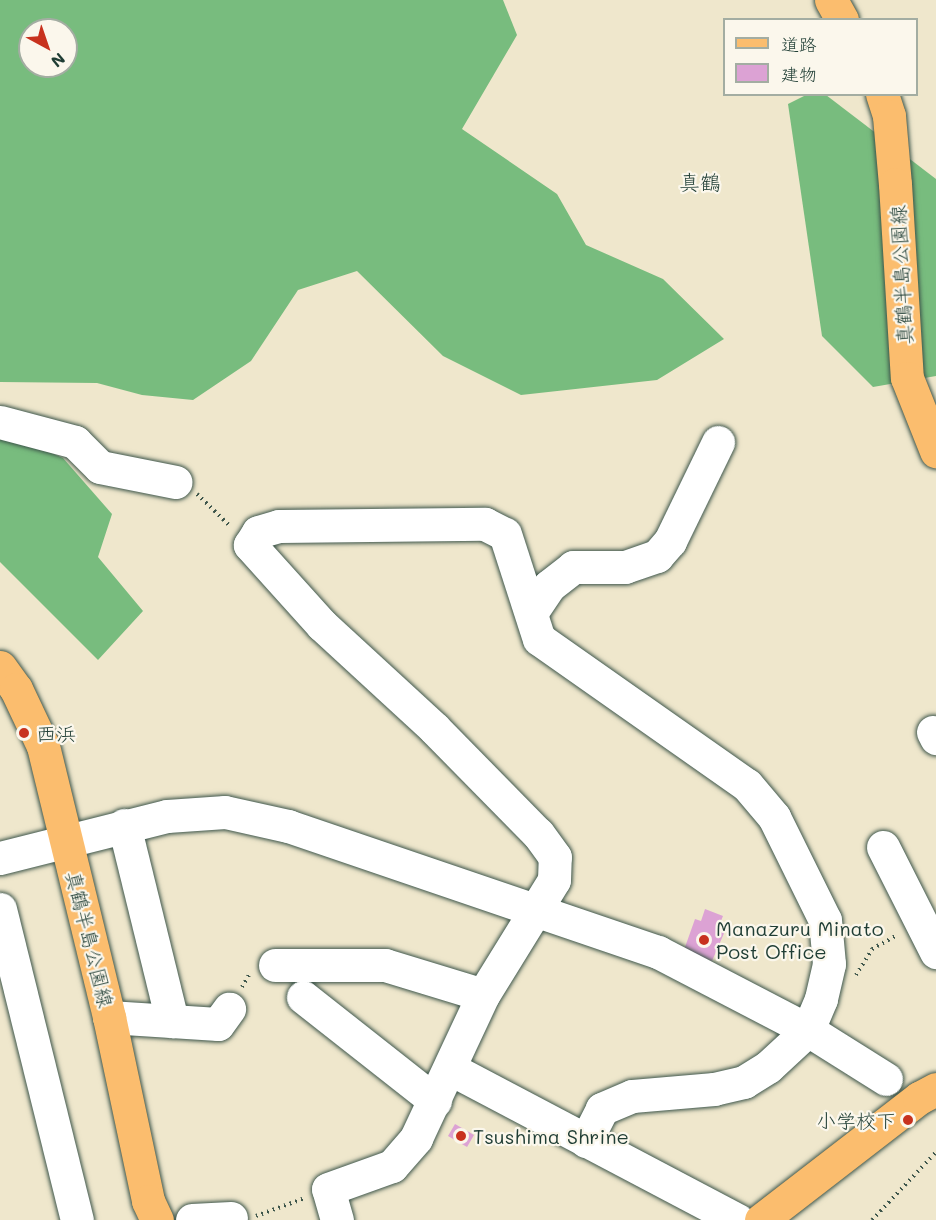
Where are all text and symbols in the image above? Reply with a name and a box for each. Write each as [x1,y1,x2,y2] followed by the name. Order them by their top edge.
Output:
[18,18,78,78] north arrow
[723,18,918,96] legend
[781,32,817,56] text: 道路
[47,49,70,73] text: N
[781,62,817,86] text: 建物
[679,169,721,195] district label: 真鶴
[885,204,917,346] street label: 真鶴半島公園線
[36,721,76,745] place label: 西浜
[17,726,31,740] marker: 西浜
[61,868,119,1010] street label: 真鶴半島公園線
[716,916,884,963] place label: Manazuru Minato Post Office
[697,933,711,947] marker: Manazuru Minato Post Office
[816,1108,896,1132] place label: 小学校下
[901,1113,915,1127] marker: 小学校下
[473,1124,629,1148] place label: Tsushima Shrine
[454,1129,468,1143] marker: Tsushima Shrine

